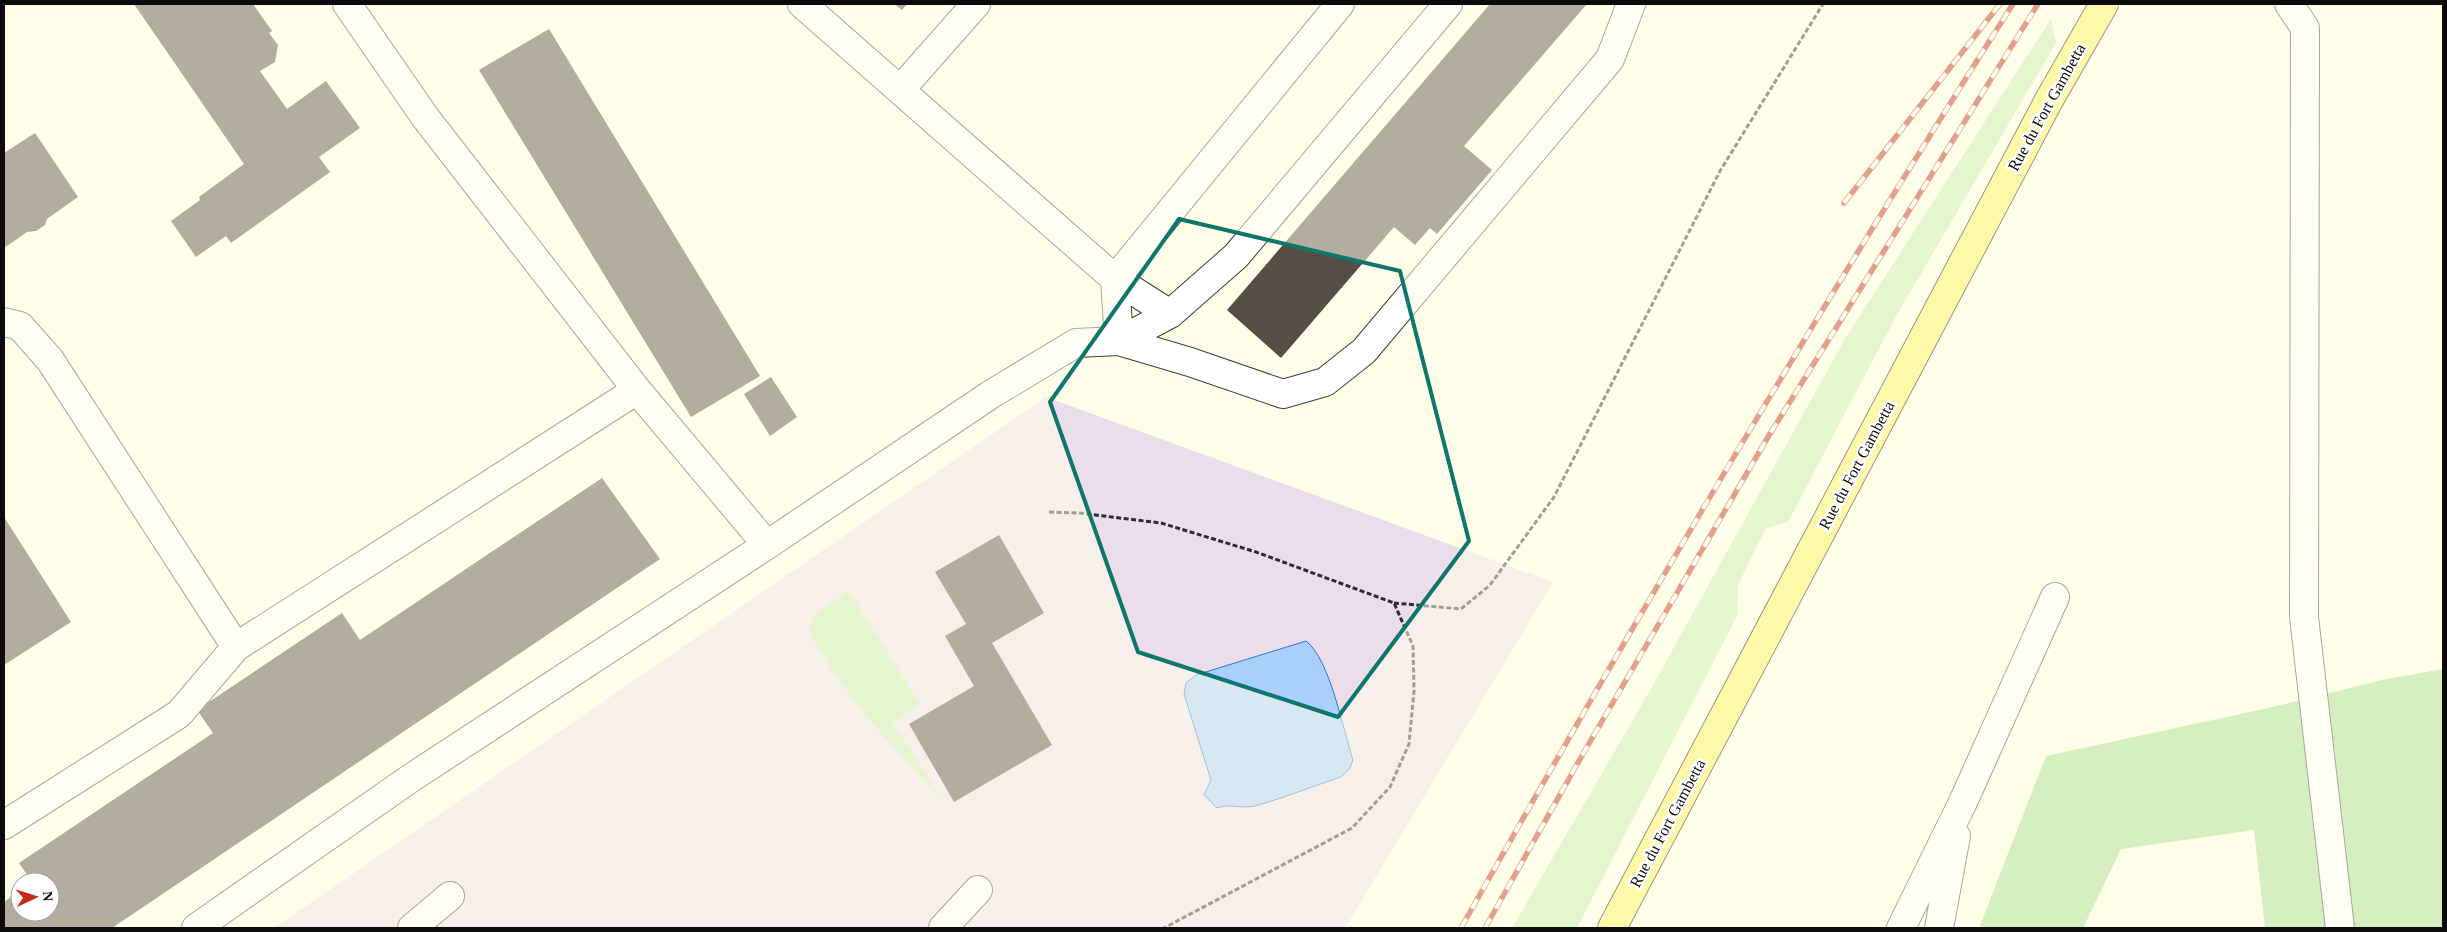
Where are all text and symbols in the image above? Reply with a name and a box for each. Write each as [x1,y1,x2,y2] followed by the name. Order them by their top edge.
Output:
[2004,41,2088,174] street label: Rue du Fort Gambetta
[1815,398,1897,532] street label: Rue du Fort Gambetta
[1626,756,1708,890] street label: Rue du Fort Gambetta
[10,872,60,922] north arrow
[40,891,55,902] text: N

